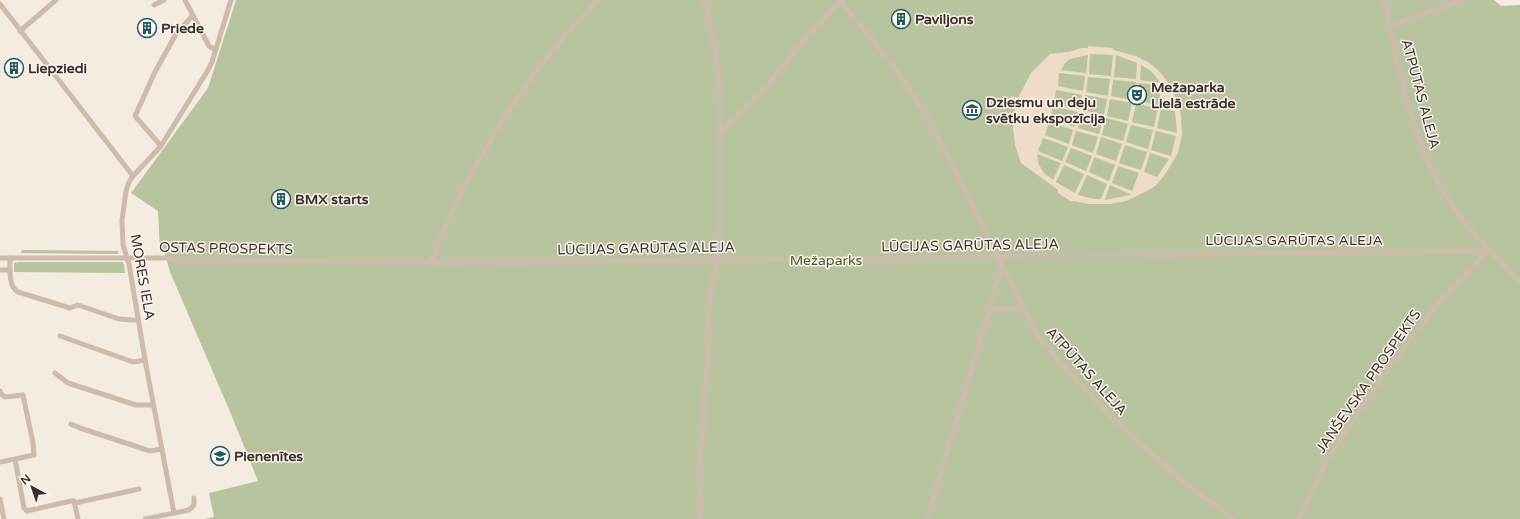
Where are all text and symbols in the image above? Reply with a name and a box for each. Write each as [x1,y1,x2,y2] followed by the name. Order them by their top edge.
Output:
[890,8,912,30] building icon: Paviljons
[915,11,974,28] place label: Paviljons
[136,17,158,39] building icon: Priede
[161,20,204,37] place label: Priede
[1398,37,1443,151] street label: ATPŪTAS ALEJA
[3,57,25,79] building icon: Liepziedi
[28,60,87,77] place label: Liepziedi
[1151,79,1235,112] place label: Mežaparka Lielā estrāde
[1126,84,1148,106] theatre icon: Mežaparka Lielā estrāde
[986,94,1106,127] place label: Dziesmu un deju svētku ekspozīcija
[961,99,983,121] museum icon: Dziesmu un deju svētku ekspozīcija
[270,188,292,210] building icon: BMX starts
[295,191,369,208] place label: BMX starts
[1205,232,1383,249] street label: LŪCIJAS GARŪTAS ALEJA
[127,233,158,322] street label: MORES IELA
[881,235,1059,256] street label: LŪCIJAS GARŪTAS ALEJA
[557,238,735,259] street label: LŪCIJAS GARŪTAS ALEJA
[159,239,294,258] street label: OSTAS PROSPEKTS
[790,252,862,269] park label: Mežaparks
[1312,306,1425,456] street label: JANŠEVSKA PROSPEKTS
[1043,324,1131,419] street label: ATPŪTAS ALEJA
[209,445,231,467] school or university icon: Pienenītes
[234,448,303,465] place label: Pienenītes
[12,467,52,507] north arrow
[18,472,33,488] text: N

